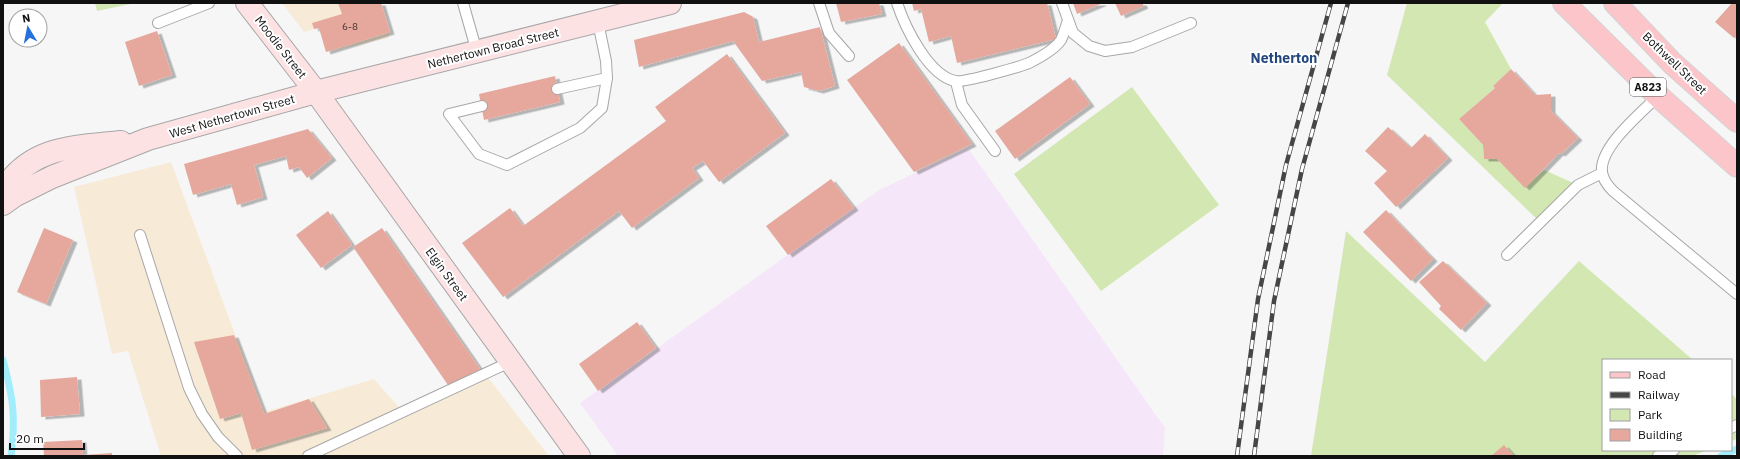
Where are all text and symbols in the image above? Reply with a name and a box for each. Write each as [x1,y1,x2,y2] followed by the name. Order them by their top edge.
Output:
[8,8,48,48] north arrow
[21,11,31,26] text: N
[252,13,310,81] street label: Moodie Street
[342,20,358,33] house number: 6-8
[426,24,560,72] street label: Nethertown Broad Street
[1640,29,1710,97] street label: Bothwell Street
[1251,49,1317,67] district label: Netherton
[1630,78,1666,96] road number: A823
[168,91,296,141] street label: West Nethertown Street
[423,244,471,304] street label: Elgin Street
[1602,359,1732,451] legend
[1638,367,1666,382] text: Road
[1638,387,1680,402] text: Railway
[1638,407,1663,422] text: Park
[10,425,84,451] scale bar
[1638,427,1683,442] text: Building
[16,431,44,446] text: 20 m

